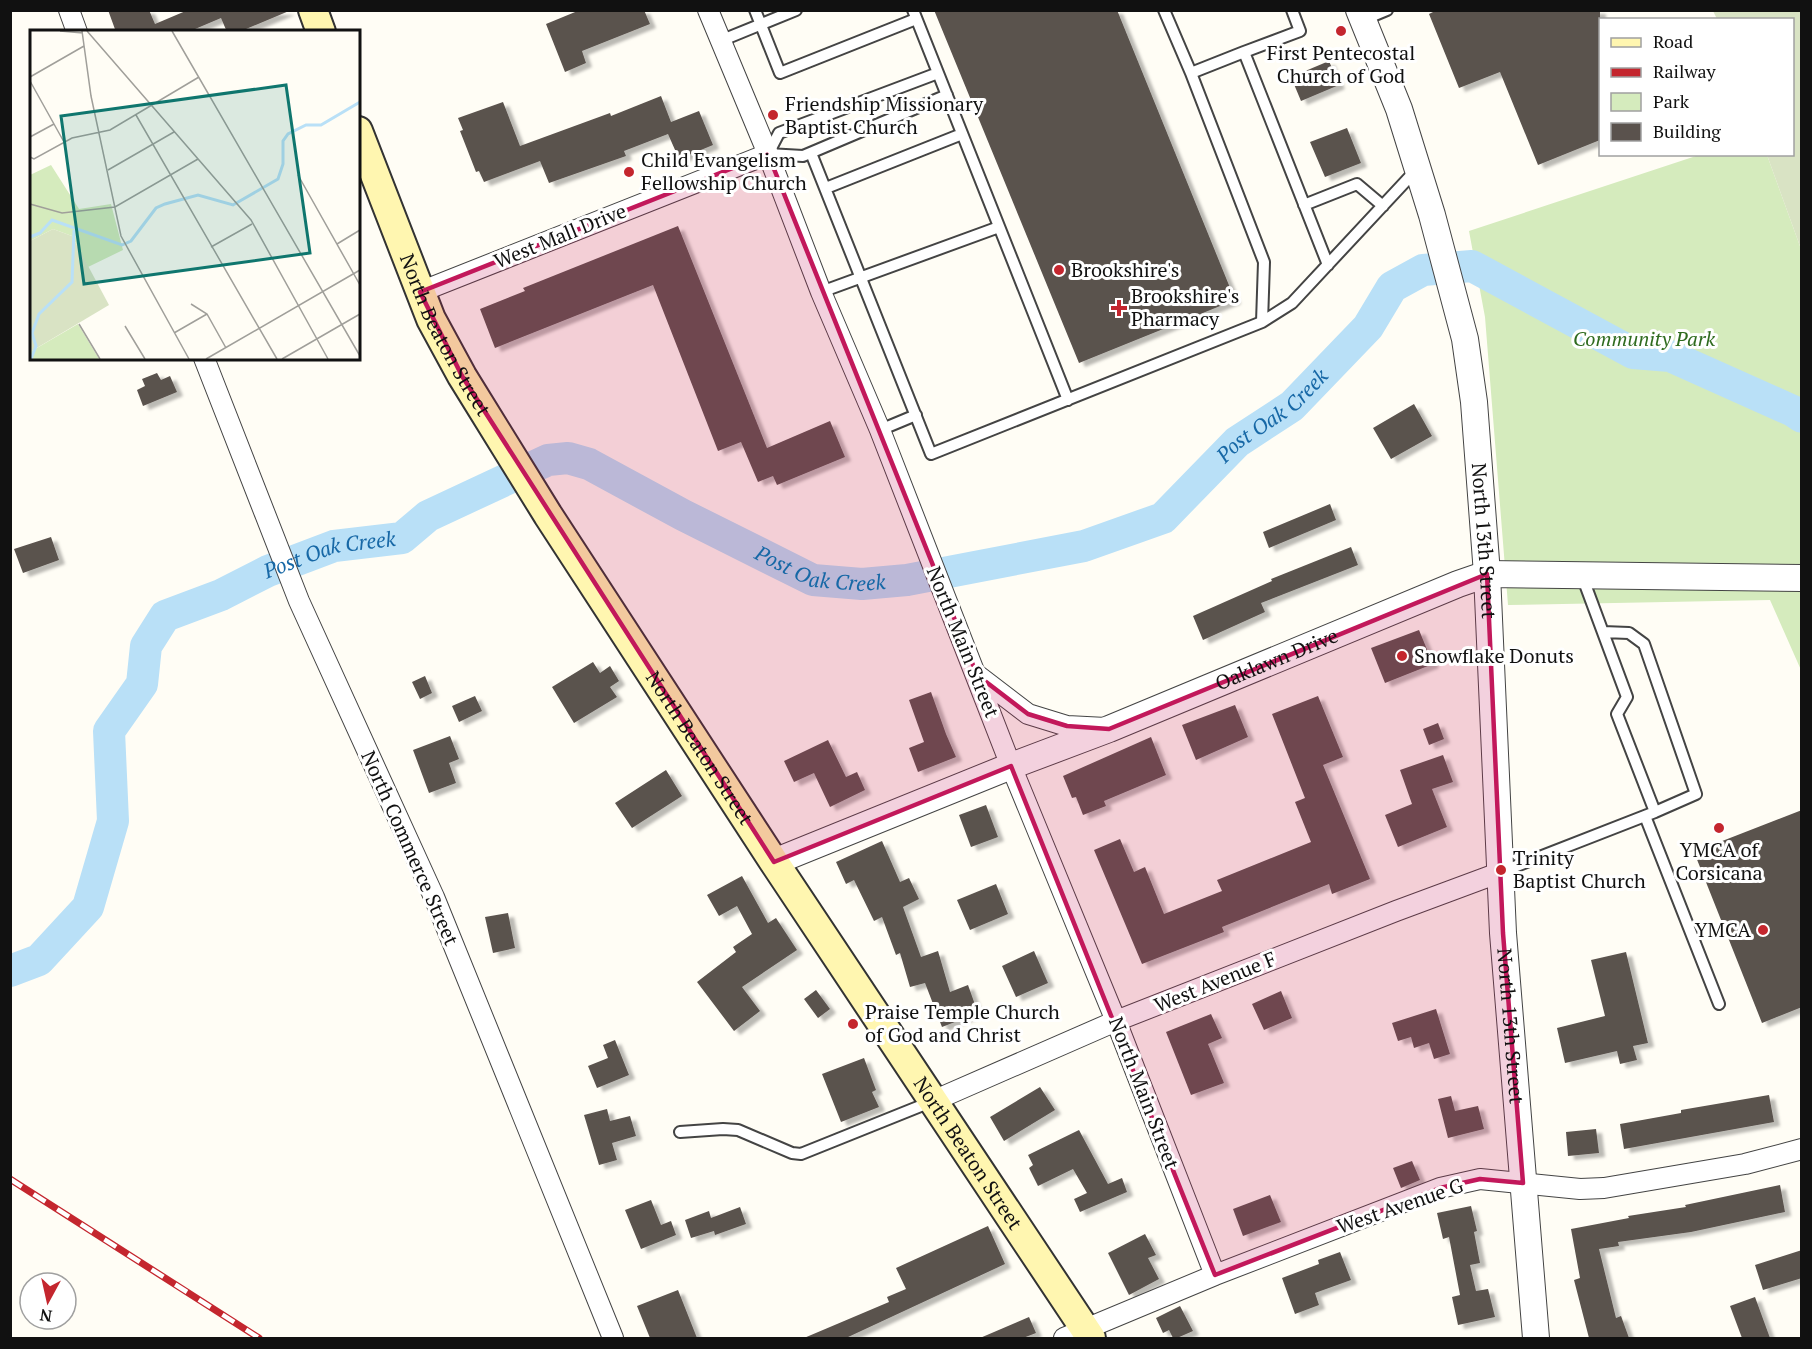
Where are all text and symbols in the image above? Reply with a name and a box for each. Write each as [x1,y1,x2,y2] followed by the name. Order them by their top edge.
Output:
[1599,18,1794,156] legend
[1334,24,1348,38] marker: First Pentecostal Church of God
[1653,29,1693,53] text: Road
[30,30,360,360] inset map
[1267,39,1415,89] place label: First Pentecostal Church of God
[1653,59,1717,83] text: Railway
[1653,89,1690,113] text: Park
[785,90,984,140] place label: Friendship Missionary Baptist Church
[766,108,780,122] marker: Friendship Missionary Baptist Church
[1653,119,1721,143] text: Building
[641,146,807,196] place label: Child Evangelism Fellowship Church
[622,165,636,179] marker: Child Evangelism Fellowship Church
[490,197,630,274] street label: West Mall Drive
[394,250,498,421] street label: North Beaton Street
[1071,256,1179,283] place label: Brookshire's
[1052,263,1066,277] marker: Brookshire's
[1131,282,1239,332] place label: Brookshire's Pharmacy
[1112,301,1126,315] marker: Brookshire's Pharmacy
[1573,325,1715,352] park label: Community Park
[1209,361,1334,469] water label: Post Oak Creek
[1466,462,1503,620] street label: North 13th Street
[258,524,398,585] water label: Post Oak Creek
[750,538,888,597] water label: Post Oak Creek
[921,562,1006,722] street label: North Main Street
[1211,621,1342,696] street label: Oaklawn Drive
[1414,642,1574,669] place label: Snowflake Donuts
[1395,649,1409,663] marker: Snowflake Donuts
[640,665,760,830] street label: North Beaton Street
[355,746,466,950] street label: North Commerce Street
[1712,821,1726,835] marker: YMCA of Corsicana
[1675,836,1763,886] place label: YMCA of Corsicana
[1513,844,1646,894] place label: Trinity Baptist Church
[1494,863,1508,877] marker: Trinity Baptist Church
[1695,916,1751,943] place label: YMCA
[1756,923,1770,937] marker: YMCA
[1150,945,1280,1018] street label: West Avenue F
[1491,947,1531,1106] street label: North 13th Street
[865,998,1060,1048] place label: Praise Temple Church of God and Christ
[1103,1013,1186,1173] street label: North Main Street
[846,1017,860,1031] marker: Praise Temple Church of God and Christ
[908,1071,1029,1235] street label: North Beaton Street
[1333,1171,1467,1240] street label: West Avenue G
[18,1271,78,1331] north arrow
[38,1304,53,1328] text: N

